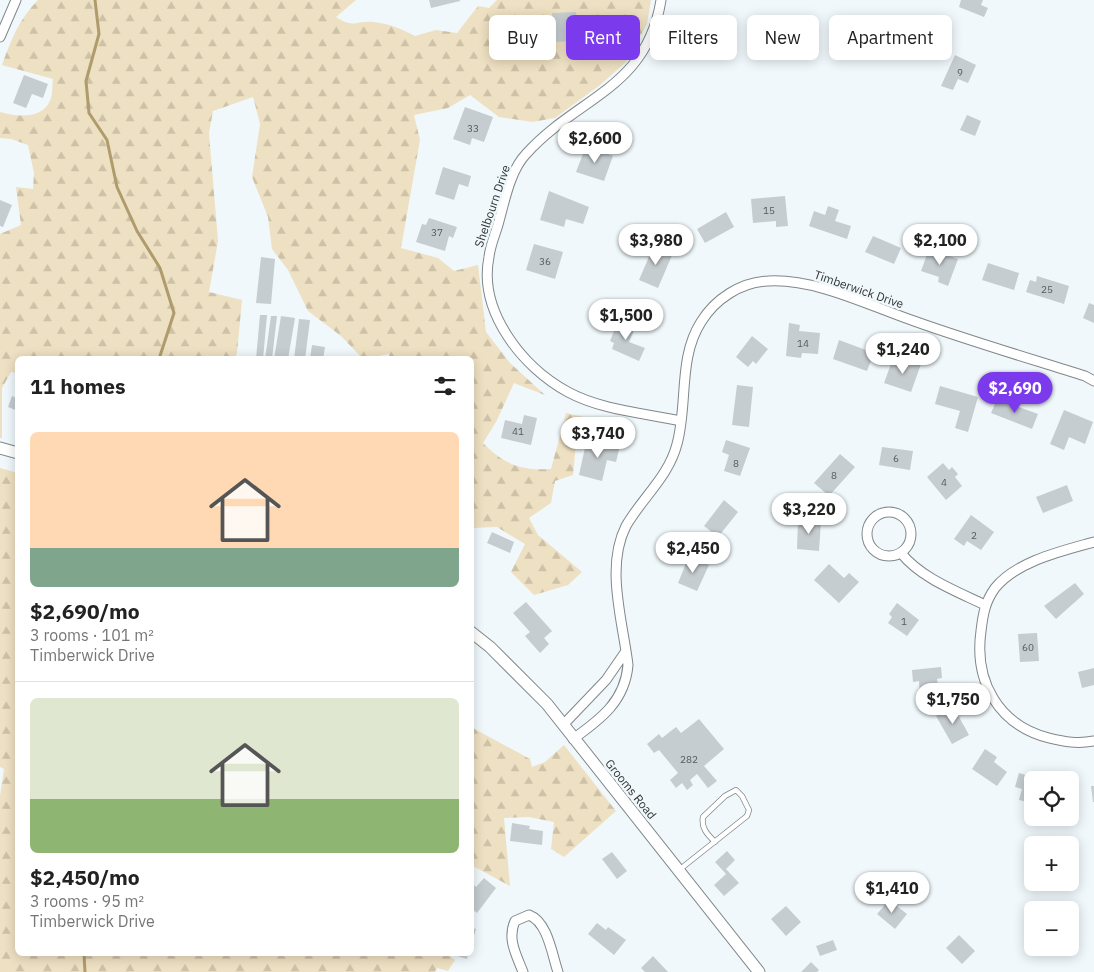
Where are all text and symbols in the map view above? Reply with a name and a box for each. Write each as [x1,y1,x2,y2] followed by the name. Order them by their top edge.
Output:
[489,15,556,60] chip: Buy
[566,15,640,60] chip: Rent
[650,15,737,60] chip: Filters
[747,15,819,60] chip: New
[829,15,952,60] chip: Apartment
[957,66,963,79] house number: 9
[554,121,636,164] pin: $2,600
[467,122,479,135] house number: 33
[569,128,621,148] text: $2,600
[471,162,513,249] street label: Shelbourn Drive
[763,204,775,217] house number: 15
[615,224,697,266] pin: $3,980
[899,224,981,266] pin: $2,100
[431,226,443,239] house number: 37
[630,230,682,250] text: $3,980
[914,230,966,250] text: $2,100
[539,255,551,268] house number: 36
[812,267,906,311] street label: Timberwick Drive
[1041,283,1053,296] house number: 25
[585,298,667,341] pin: $1,500
[600,305,652,325] text: $1,500
[862,332,944,375] pin: $1,240
[797,337,809,350] house number: 14
[877,339,929,359] text: $1,240
[30,372,126,400] text: 11 homes
[431,372,459,400] icon: filters
[974,372,1056,414] pin: $2,690
[989,378,1041,398] text: $2,690
[557,416,639,459] pin: $3,740
[572,423,624,443] text: $3,740
[512,425,524,438] house number: 41
[893,452,899,465] house number: 6
[733,457,739,470] house number: 8
[200,465,290,555] icon: home
[831,469,837,482] house number: 8
[941,476,947,489] house number: 4
[768,492,850,535] pin: $3,220
[783,499,835,519] text: $3,220
[971,529,977,542] house number: 2
[652,532,734,574] pin: $2,450
[667,538,719,558] text: $2,450
[30,597,140,625] text: $2,690/mo
[901,615,907,628] house number: 1
[30,625,154,645] text: 3 rooms · 101 m²
[1022,641,1034,654] house number: 60
[30,645,155,665] text: Timberwick Drive
[912,682,994,725] pin: $1,750
[927,689,979,709] text: $1,750
[200,730,290,820] icon: home
[680,753,698,766] house number: 282
[602,756,660,822] street label: Grooms Road
[1024,771,1079,956] map controls
[1024,771,1079,826] button: locate
[1024,836,1079,891] button: +
[30,863,140,891] text: $2,450/mo
[851,872,933,914] pin: $1,410
[866,878,918,898] text: $1,410
[30,891,144,911] text: 3 rooms · 95 m²
[1024,901,1079,956] button: −
[30,911,155,931] text: Timberwick Drive

